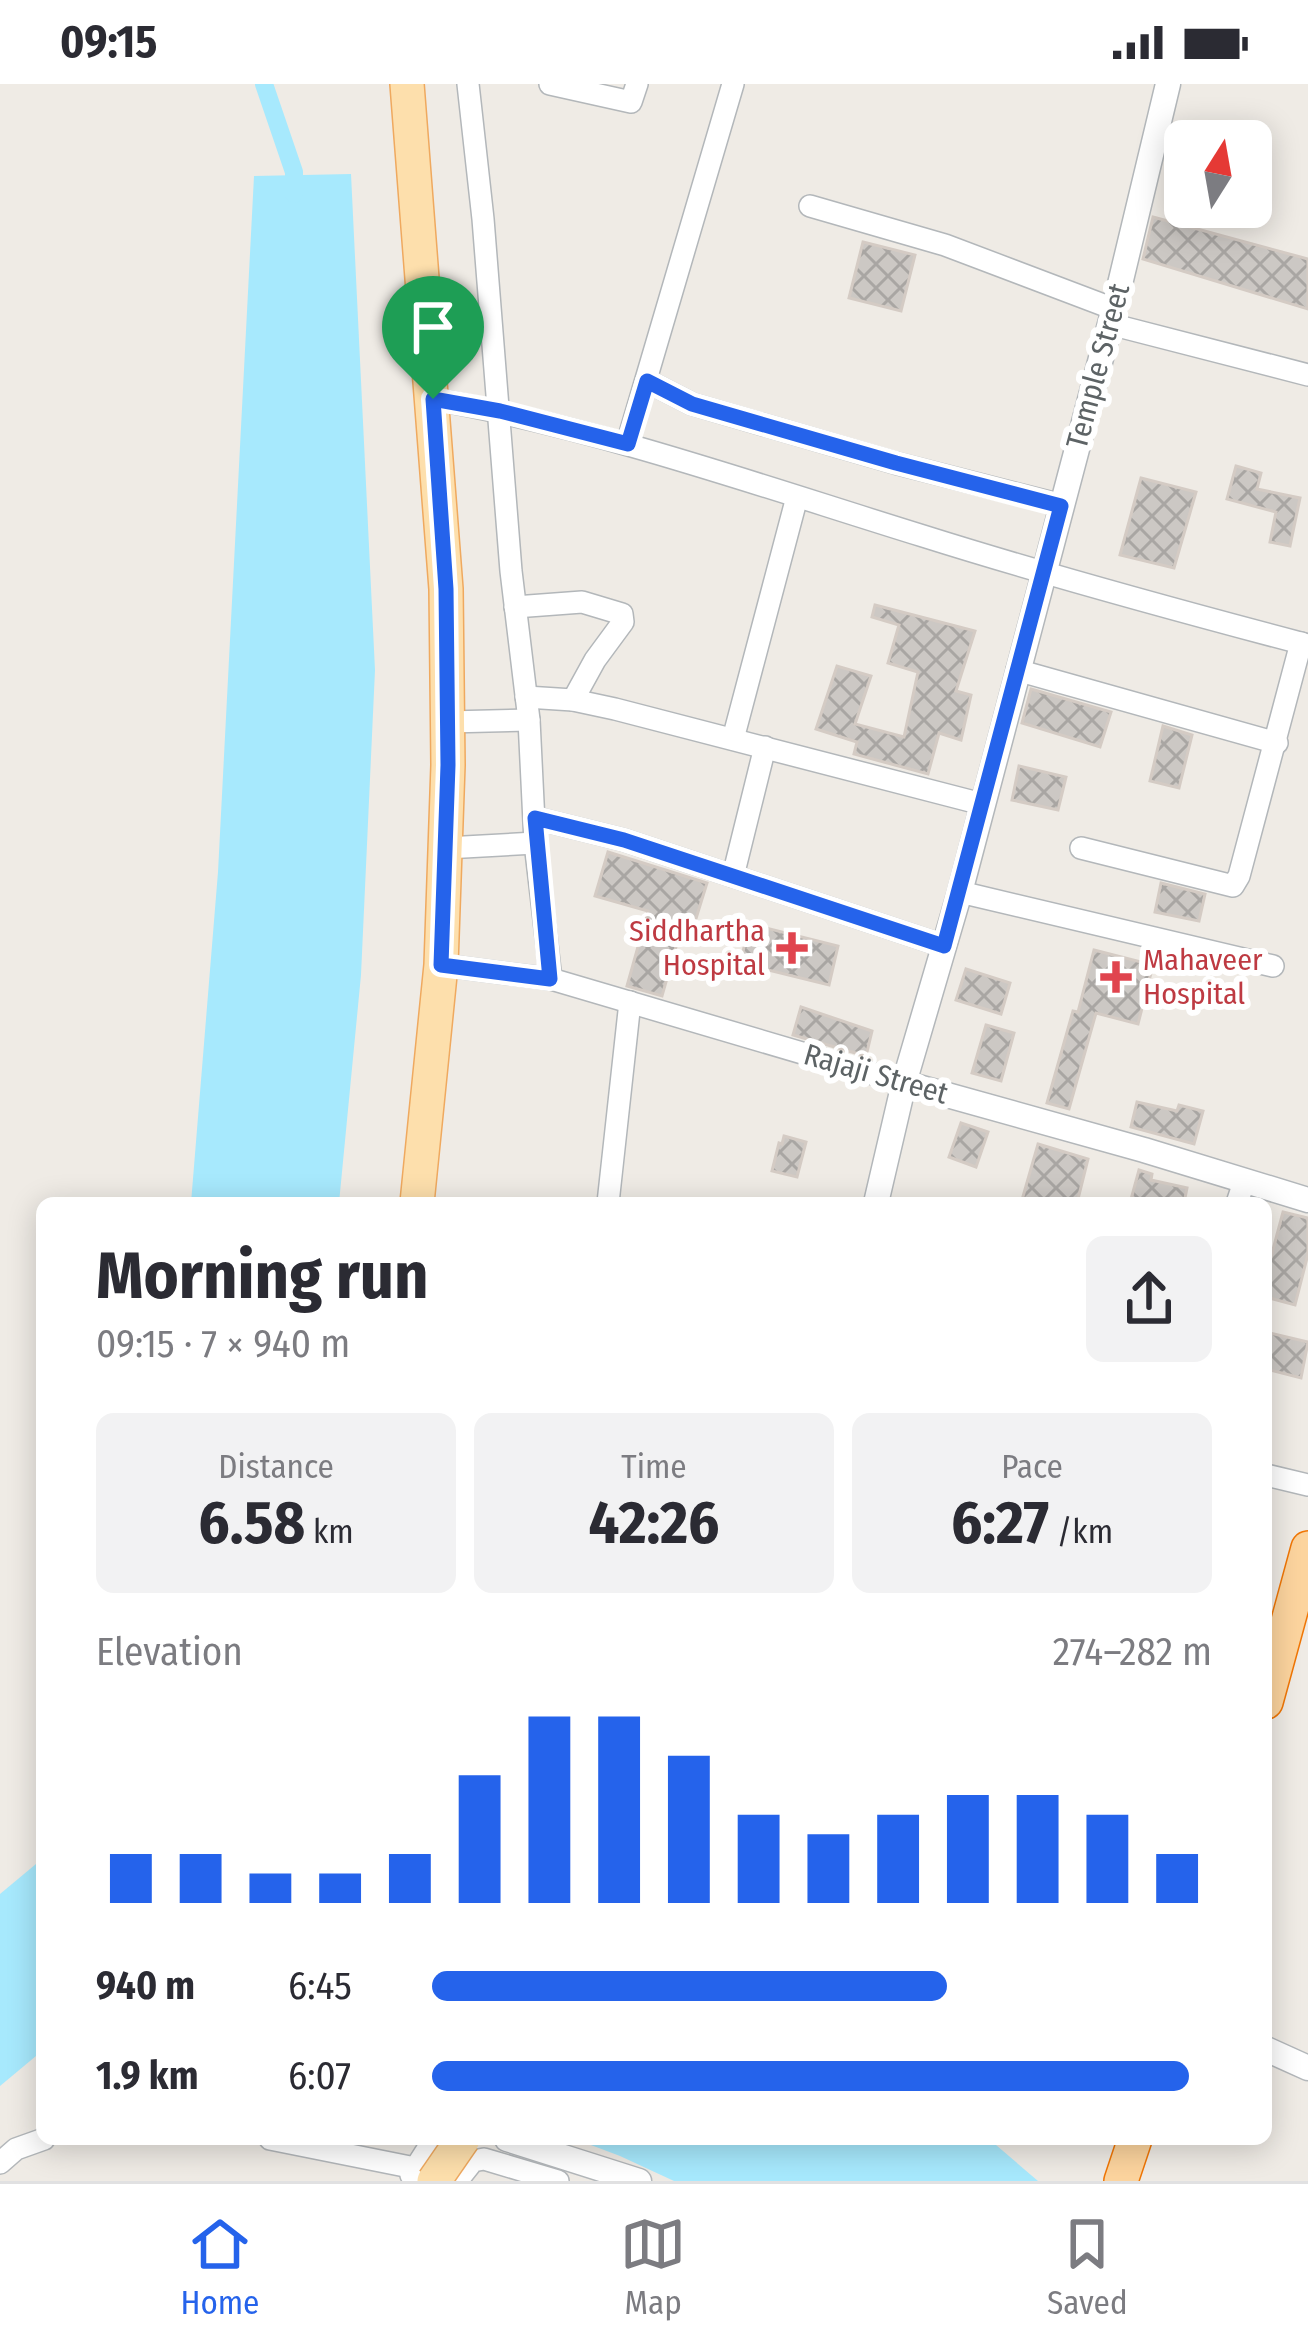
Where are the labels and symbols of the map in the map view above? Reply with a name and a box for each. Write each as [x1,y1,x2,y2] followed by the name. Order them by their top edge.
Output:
[1164,120,1272,228] north arrow
[382,276,484,399] pin
[1059,279,1137,453] street label: Temple Street
[629,913,765,983] place label: Siddhartha Hospital
[776,932,808,964] marker: Siddhartha Hospital
[1143,942,1263,1012] place label: Mahaveer Hospital
[1100,961,1132,993] marker: Mahaveer Hospital
[800,1036,952,1112] street label: Rajaji Street

